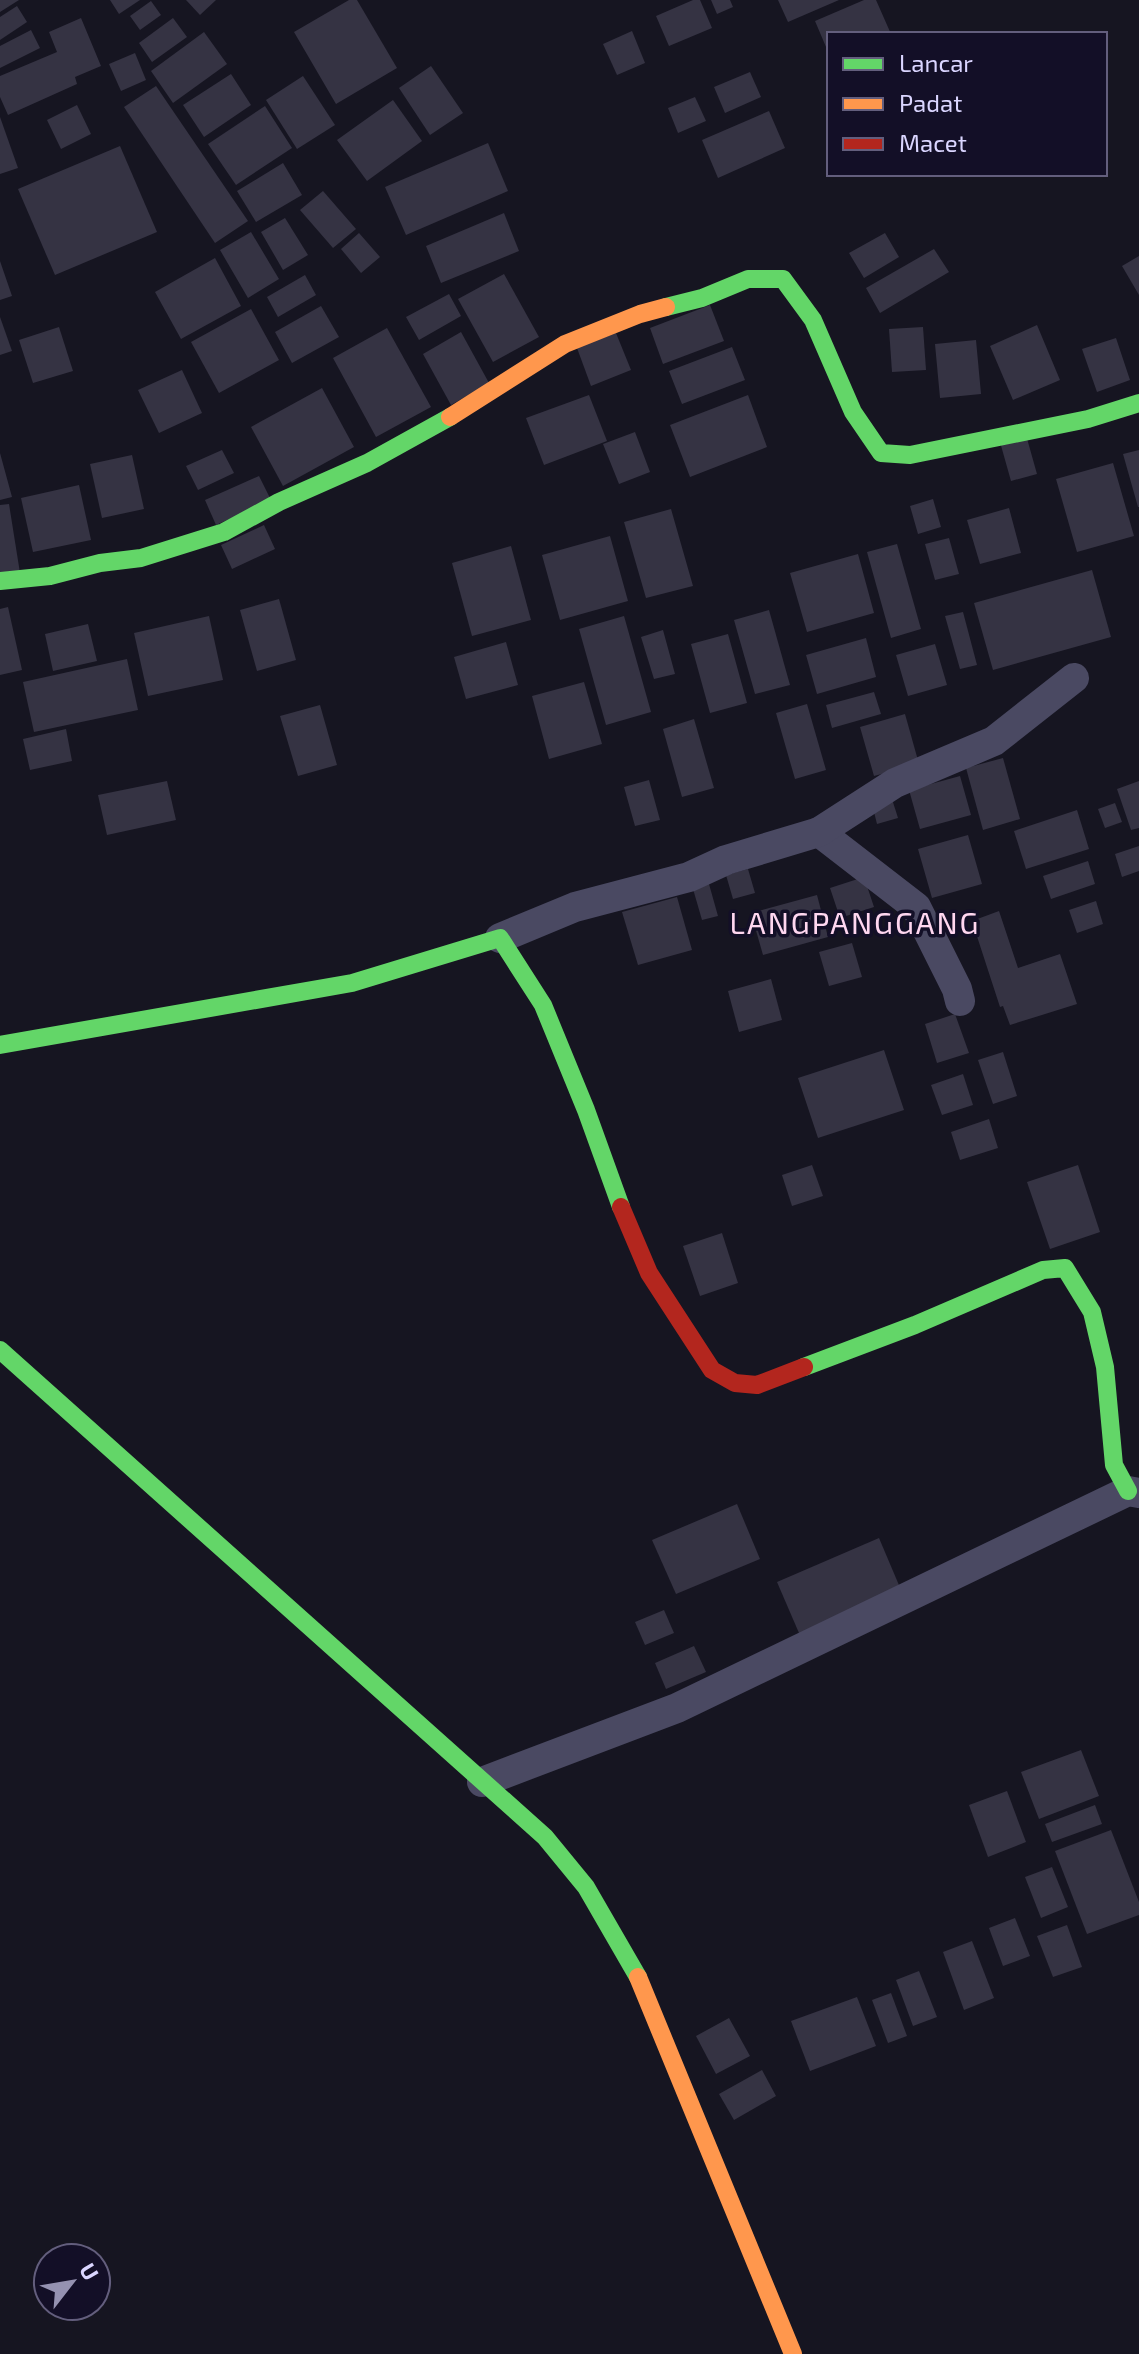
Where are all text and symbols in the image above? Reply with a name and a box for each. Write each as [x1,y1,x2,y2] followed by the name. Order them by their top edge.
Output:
[827,32,1107,176] legend
[899,48,973,77] text: Lancar
[899,88,962,117] text: Padat
[899,128,967,157] text: Macet
[730,904,980,940] district label: LANGPANGGANG
[32,2242,112,2322] north arrow
[75,2258,105,2284] text: U

